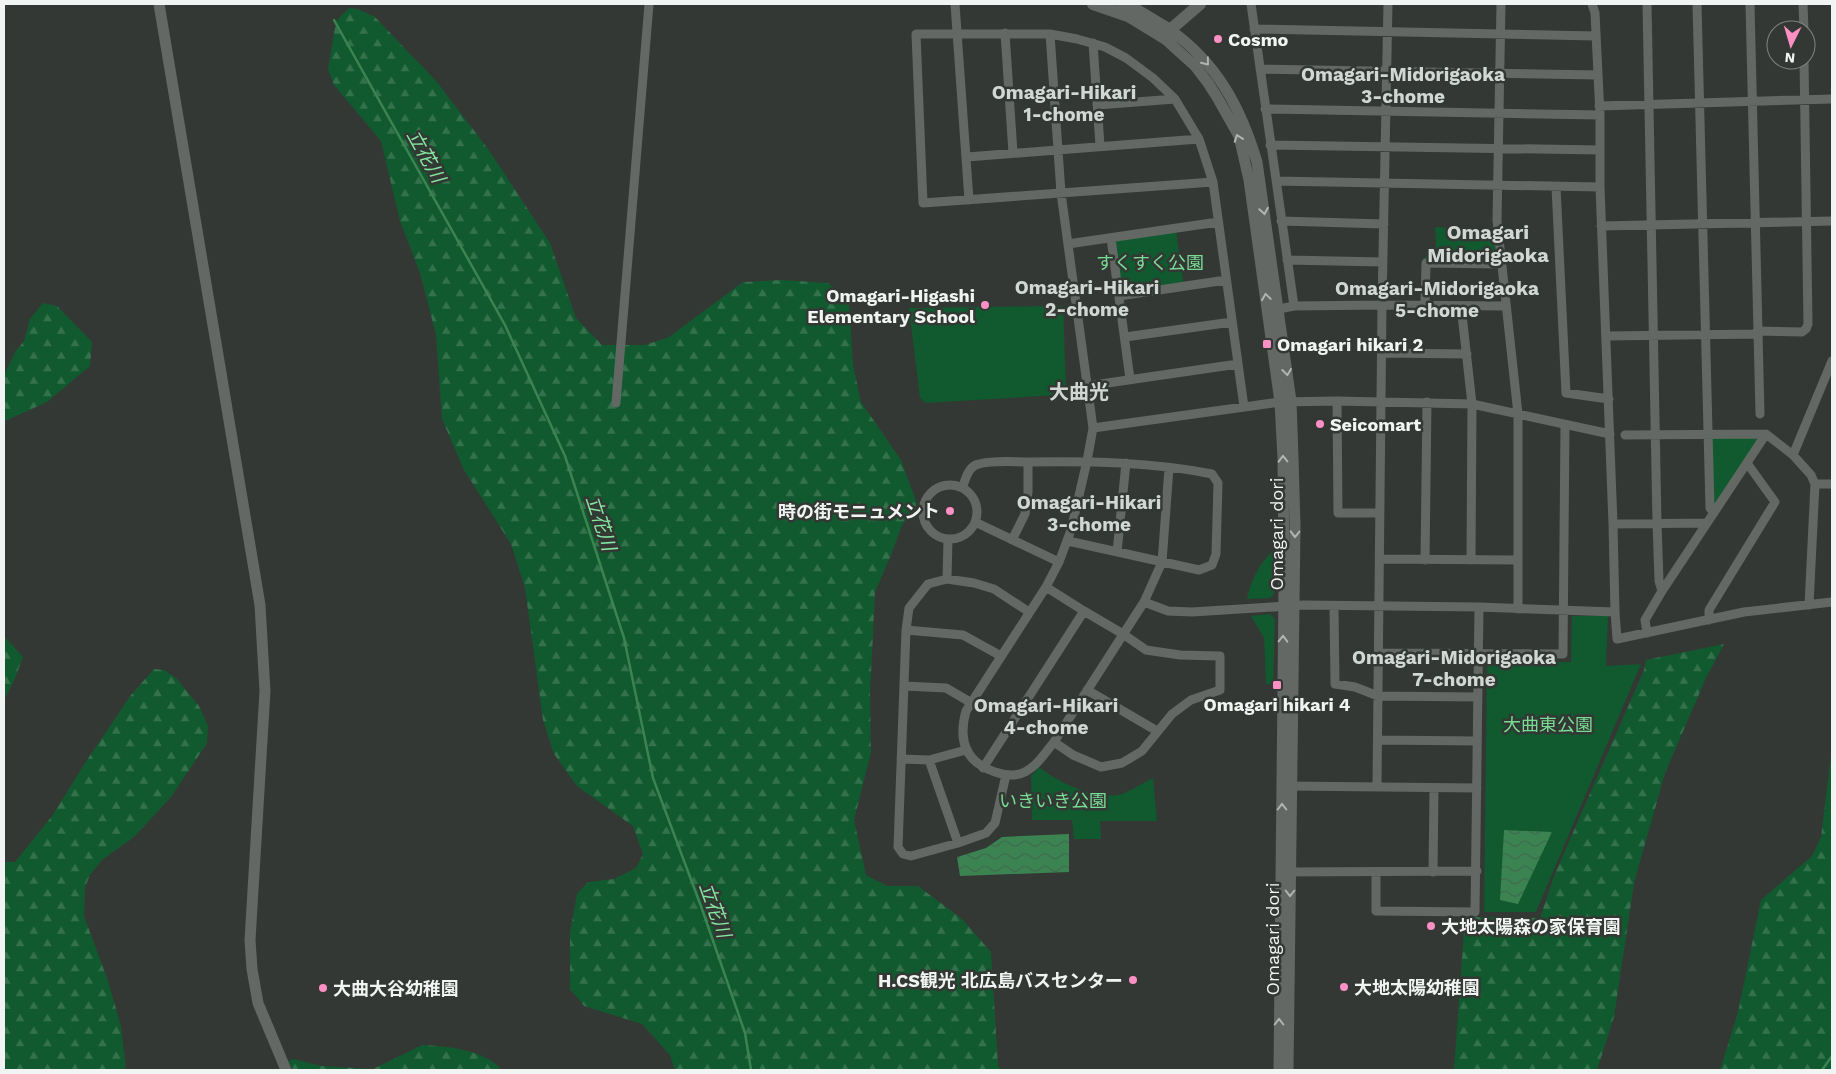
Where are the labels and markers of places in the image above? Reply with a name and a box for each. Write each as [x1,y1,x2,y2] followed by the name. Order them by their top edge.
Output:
[1228,29,1289,50] place label: Cosmo
[1212,33,1224,45] marker: Cosmo
[807,285,975,327] place label: Omagari-Higashi Elementary School
[979,299,991,311] marker: Omagari-Higashi Elementary School
[1277,334,1423,355] place label: Omagari hikari 2
[1261,338,1273,350] marker: Omagari hikari 2
[1330,414,1421,435] place label: Seicomart
[1314,418,1326,430] marker: Seicomart
[778,501,940,522] place label: 時の街モニュメント
[944,505,956,517] marker: 時の街モニュメント
[1271,679,1283,691] marker: Omagari hikari 4
[1203,694,1351,715] place label: Omagari hikari 4
[1441,916,1621,937] place label: 大地太陽森の家保育園
[1425,920,1437,932] marker: 大地太陽森の家保育園
[878,970,1123,991] place label: H.CS観光 北広島バスセンター
[1127,974,1139,986] marker: H.CS観光 北広島バスセンター
[1354,977,1480,998] place label: 大地太陽幼稚園
[333,978,459,999] place label: 大曲大谷幼稚園
[1338,981,1350,993] marker: 大地太陽幼稚園
[317,982,329,994] marker: 大曲大谷幼稚園

